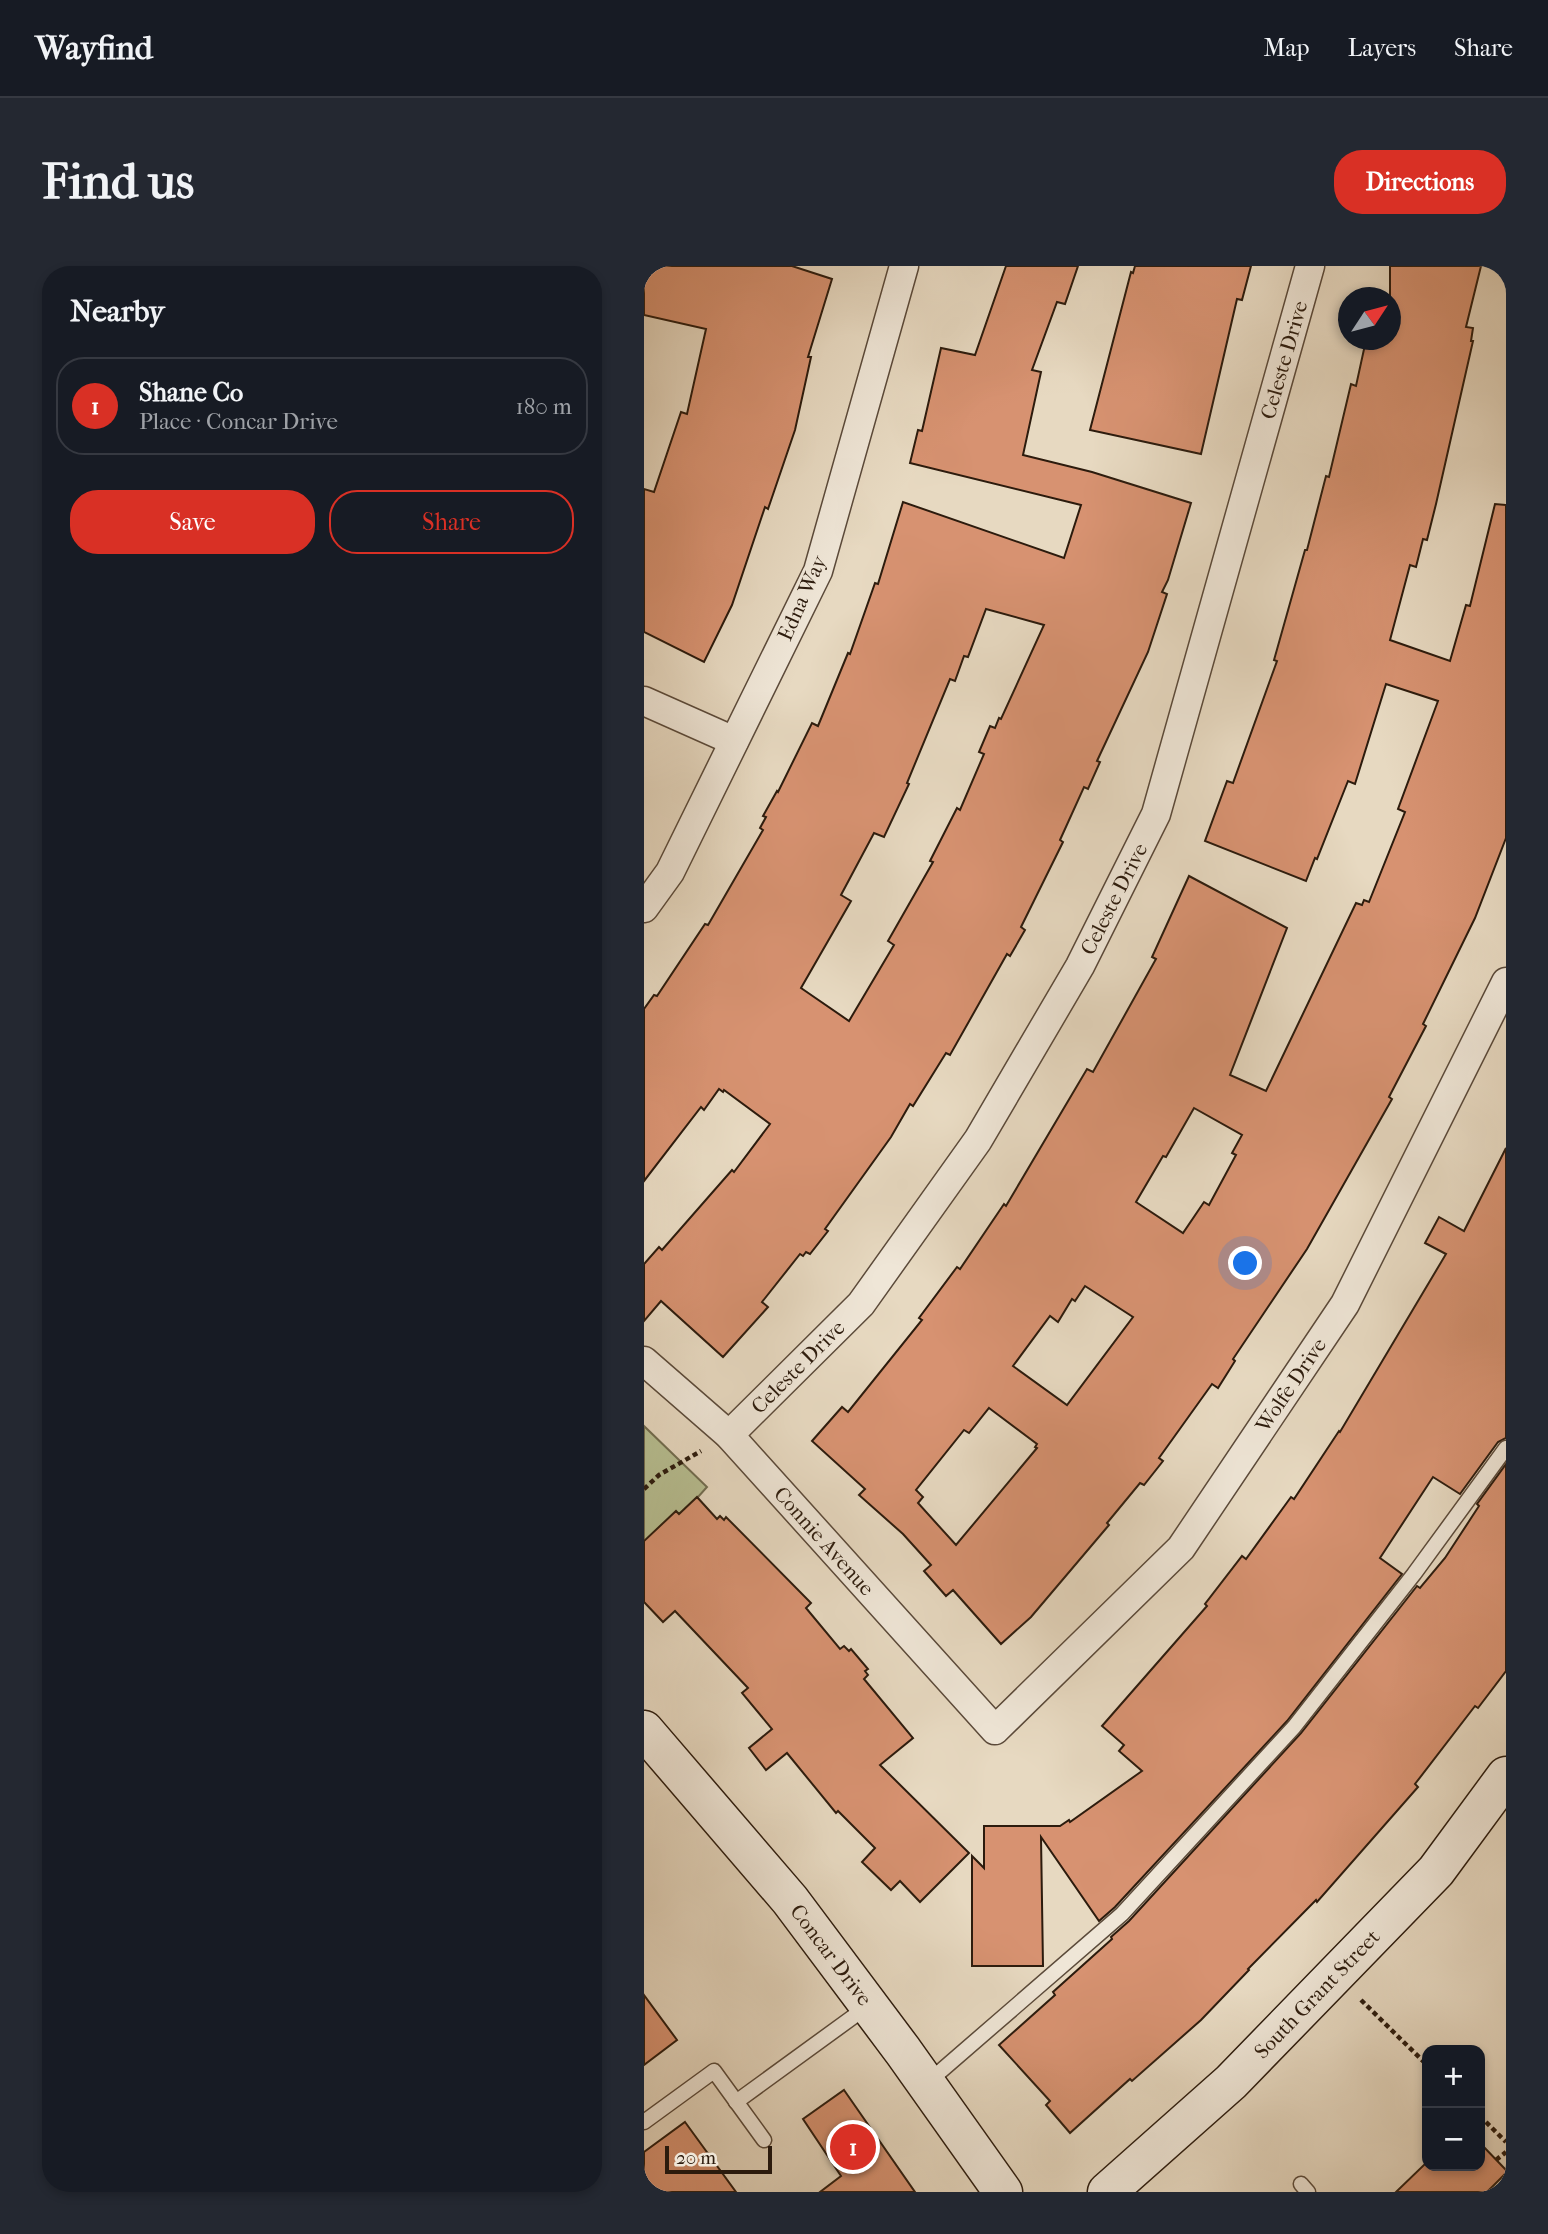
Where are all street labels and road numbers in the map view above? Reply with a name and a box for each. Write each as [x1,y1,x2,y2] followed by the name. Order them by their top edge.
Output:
[1256,298,1312,422] street label: Celeste Drive
[773,551,832,644] street label: Edna Way
[1076,839,1152,959] street label: Celeste Drive
[746,1315,850,1419] street label: Celeste Drive
[1250,1333,1331,1437] street label: Wolfe Drive
[769,1482,879,1600] street label: Connie Avenue
[785,1900,877,2010] street label: Concar Drive
[1249,1924,1385,2063] street label: South Grant Street

